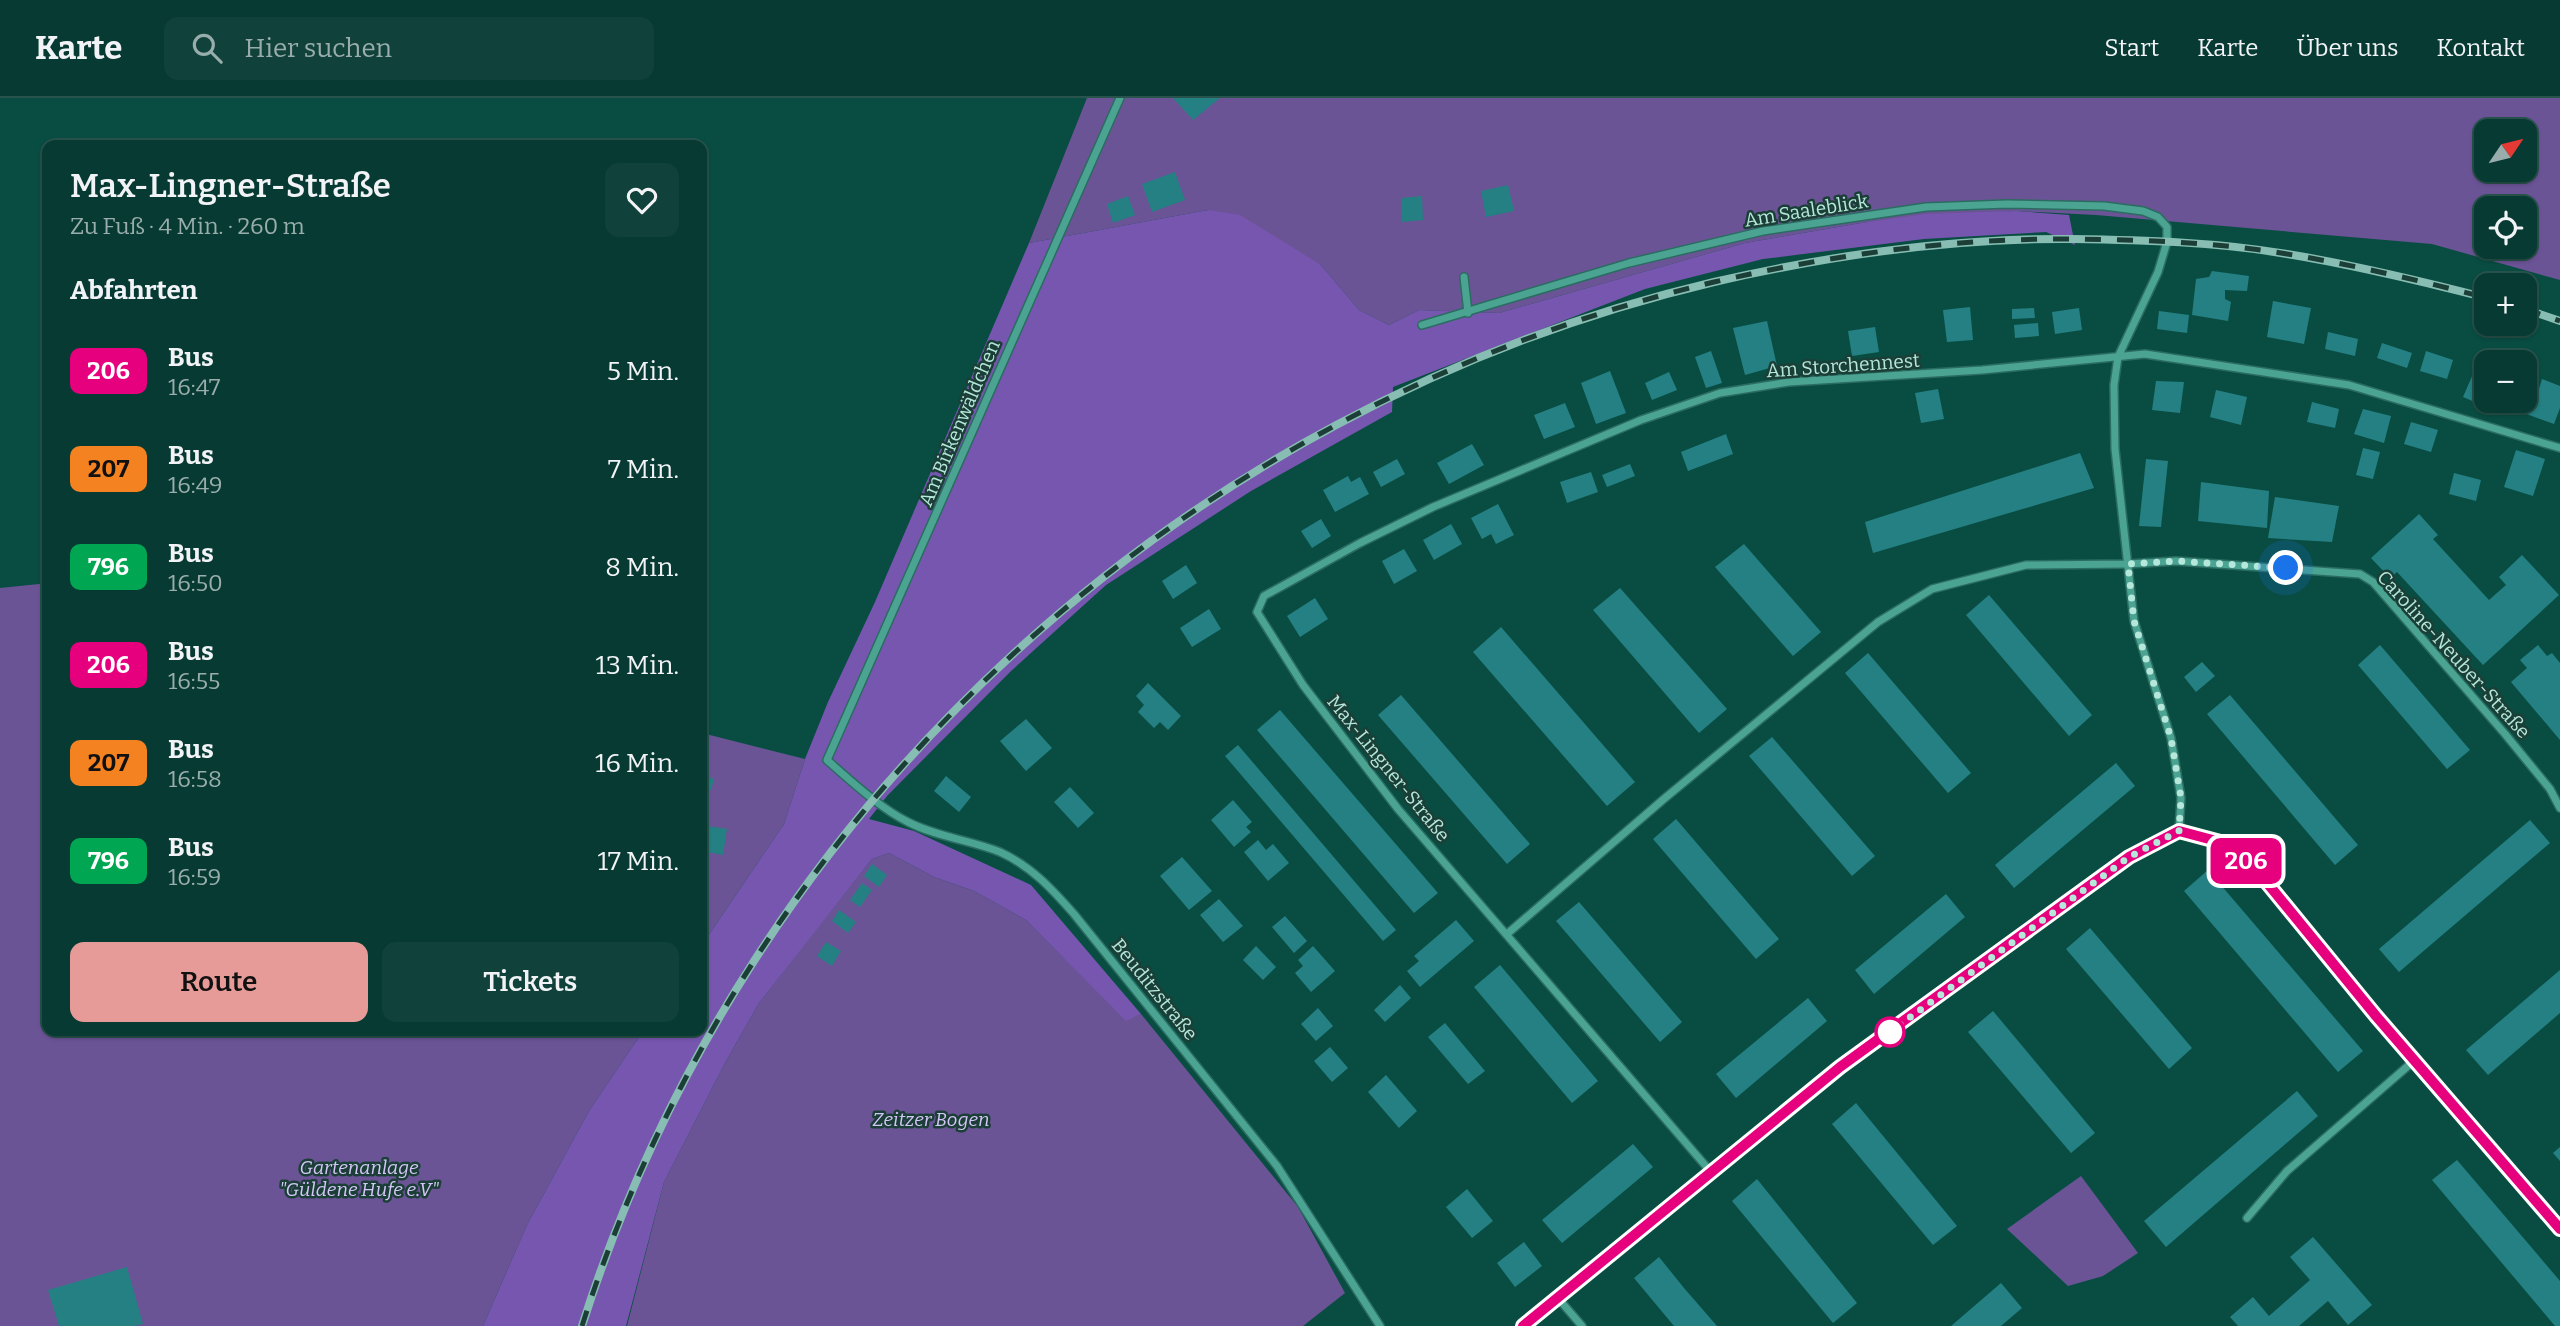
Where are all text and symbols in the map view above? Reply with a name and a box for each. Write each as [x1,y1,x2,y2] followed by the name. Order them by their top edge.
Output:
[164,17,654,80] search box
[35,28,122,68] text: Karte
[188,29,226,67] icon: search
[244,33,392,64] text: Hier suchen
[2104,34,2159,62] text: Start
[2197,34,2259,62] text: Karte
[2297,34,2399,62] text: Über uns
[2437,34,2525,62] text: Kontakt
[2474,119,2538,182] north arrow
[2474,119,2537,413] map controls
[605,163,679,237] button: heart
[70,166,391,206] text: Max-Lingner-Straße
[1743,189,1870,232] street label: Am Saaleblick
[2474,196,2537,259] button: locate
[70,212,305,240] text: Zu Fuß · 4 Min. · 260 m
[2474,273,2537,336] button: +
[70,275,197,306] text: Abfahrten
[914,337,1005,510] street label: Am Birkenwäldchen
[168,342,214,373] text: Bus
[1766,349,1921,382] street label: Am Storchennest
[2474,350,2537,413] button: −
[607,356,679,387] text: 5 Min.
[87,357,130,385] text: 206
[168,373,220,401] text: 16:47
[168,440,214,471] text: Bus
[608,454,679,485] text: 7 Min.
[88,455,129,483] text: 207
[168,471,223,499] text: 16:49
[168,538,214,569] text: Bus
[2268,550,2303,585] your location
[605,552,679,583] text: 8 Min.
[88,553,129,581] text: 796
[2372,566,2535,743] street label: Caroline-Neuber-Straße
[168,569,223,597] text: 16:50
[168,636,214,667] text: Bus
[595,650,679,681] text: 13 Min.
[87,651,130,679] text: 206
[168,667,220,695] text: 16:55
[1322,690,1455,846] street label: Max-Lingner-Straße
[168,734,214,765] text: Bus
[595,748,679,779] text: 16 Min.
[88,749,129,777] text: 207
[168,765,222,793] text: 16:58
[168,832,214,863] text: Bus
[2206,838,2286,884] line badge: 206
[597,846,679,877] text: 17 Min.
[88,847,129,875] text: 796
[2225,847,2267,875] text: 206
[168,863,221,891] text: 16:59
[1107,934,1202,1045] street label: Beuditzstraße
[70,942,368,1022] button: Route
[382,942,679,1022] button: Tickets
[1875,1017,1905,1047] unlabelled marker
[872,1108,990,1131] park label: Zeitzer Bogen
[279,1156,440,1201] park label: Gartenanlage "Güldene Hufe e.V"

